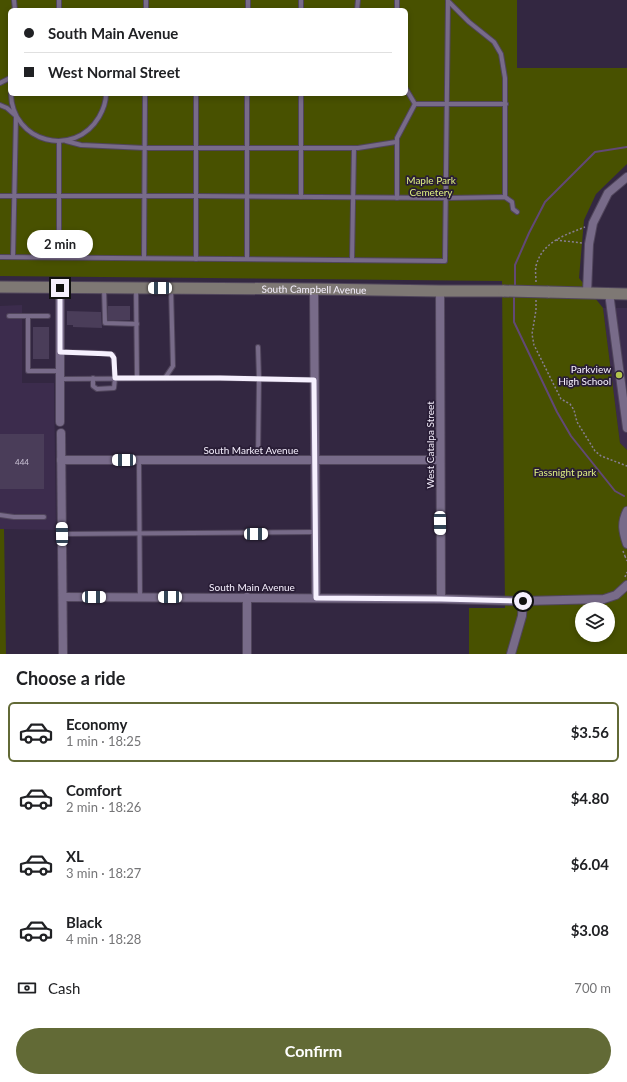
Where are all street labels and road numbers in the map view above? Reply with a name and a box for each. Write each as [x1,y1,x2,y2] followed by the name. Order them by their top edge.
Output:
[261,283,367,296] street label: South Campbell Avenue
[424,401,436,489] street label: West Catalpa Street
[203,444,299,456] street label: South Market Avenue
[209,581,295,593] street label: South Main Avenue

